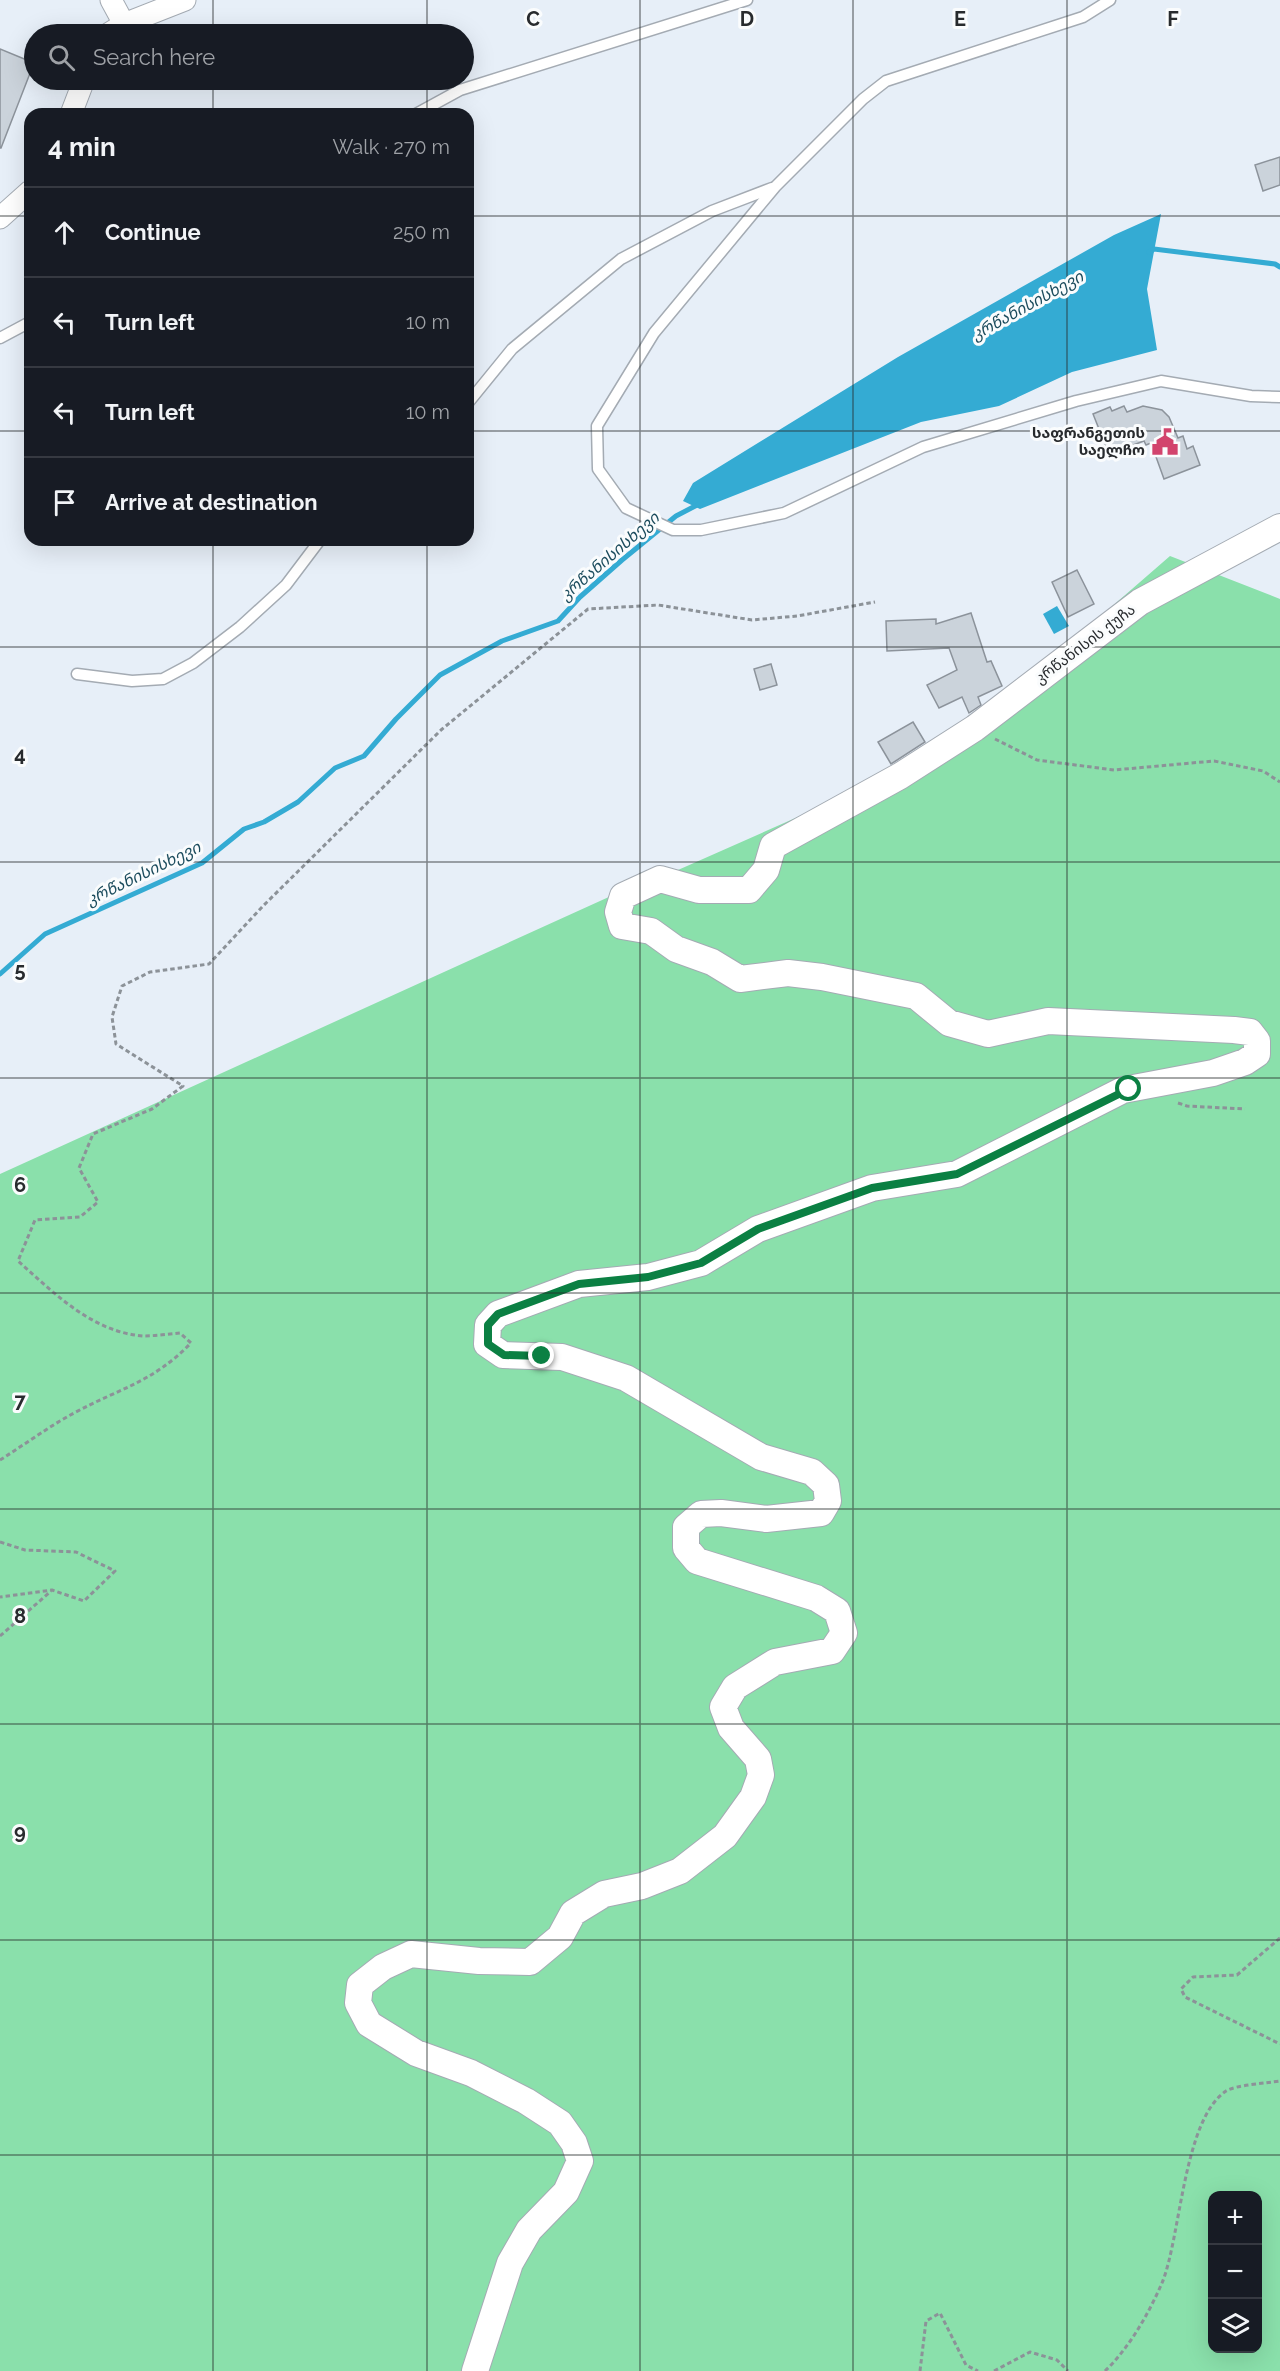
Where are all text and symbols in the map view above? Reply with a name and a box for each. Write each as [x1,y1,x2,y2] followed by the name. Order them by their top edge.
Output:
[526,7,540,31] text: C
[740,7,754,31] text: D
[954,7,966,31] text: E
[1167,7,1179,31] text: F
[24,24,474,90] search box
[45,41,78,74] icon: search
[93,44,215,70] text: Search here
[48,132,116,162] text: 4 min
[332,135,450,159] text: Walk · 270 m
[48,216,81,249] icon: ahead
[105,219,201,245] text: Continue
[393,220,450,244] text: 250 m
[968,266,1087,344] water label: კრწანისისხევი
[48,306,81,339] icon: left
[105,309,195,335] text: Turn left
[406,310,450,334] text: 10 m
[48,396,81,429] icon: left
[105,399,195,425] text: Turn left
[406,400,450,424] text: 10 m
[1032,424,1145,459] place label: საფრანგეთის საელჩო
[1150,427,1180,457] public building icon: საფრანგეთის საელჩო
[48,486,81,519] icon: arrive
[105,489,318,515] text: Arrive at destination
[556,508,663,605] water label: კრწანისისხევი
[1031,600,1139,688] street label: კრწანისის ქუჩა
[14,742,26,766] text: 4
[83,837,204,909] water label: კრწანისისხევი
[14,958,26,982] text: 5
[1115,1075,1141,1101] route start
[14,1173,26,1197] text: 6
[528,1342,554,1368] route end
[14,1389,26,1413] text: 7
[14,1604,26,1628] text: 8
[14,1820,26,1844] text: 9
[1208,2191,1262,2353] map controls
[1208,2191,1262,2245] button: +
[1208,2245,1262,2299] button: −
[1208,2299,1262,2353] button: layers

